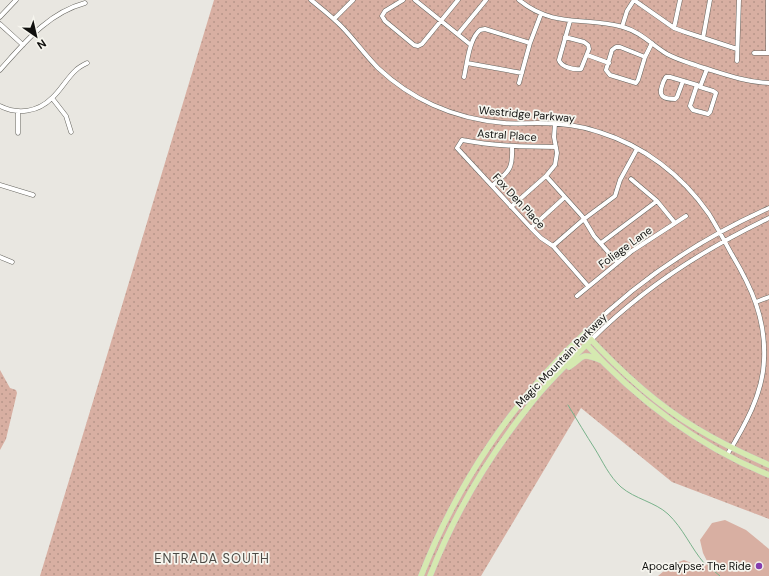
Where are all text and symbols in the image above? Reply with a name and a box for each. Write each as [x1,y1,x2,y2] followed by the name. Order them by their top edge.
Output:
[16,16,56,56] north arrow
[34,36,49,52] text: N
[478,103,576,125] street label: Westridge Parkway
[477,126,537,144] street label: Astral Place
[490,170,548,232] street label: Fox Den Place
[596,223,654,271] street label: Foliage Lane
[512,310,610,410] street label: Magic Mountain Parkway
[154,550,270,567] district label: ENTRADA SOUTH
[642,559,751,573] place label: Apocalypse: The Ride
[754,561,764,571] marker: Apocalypse: The Ride

